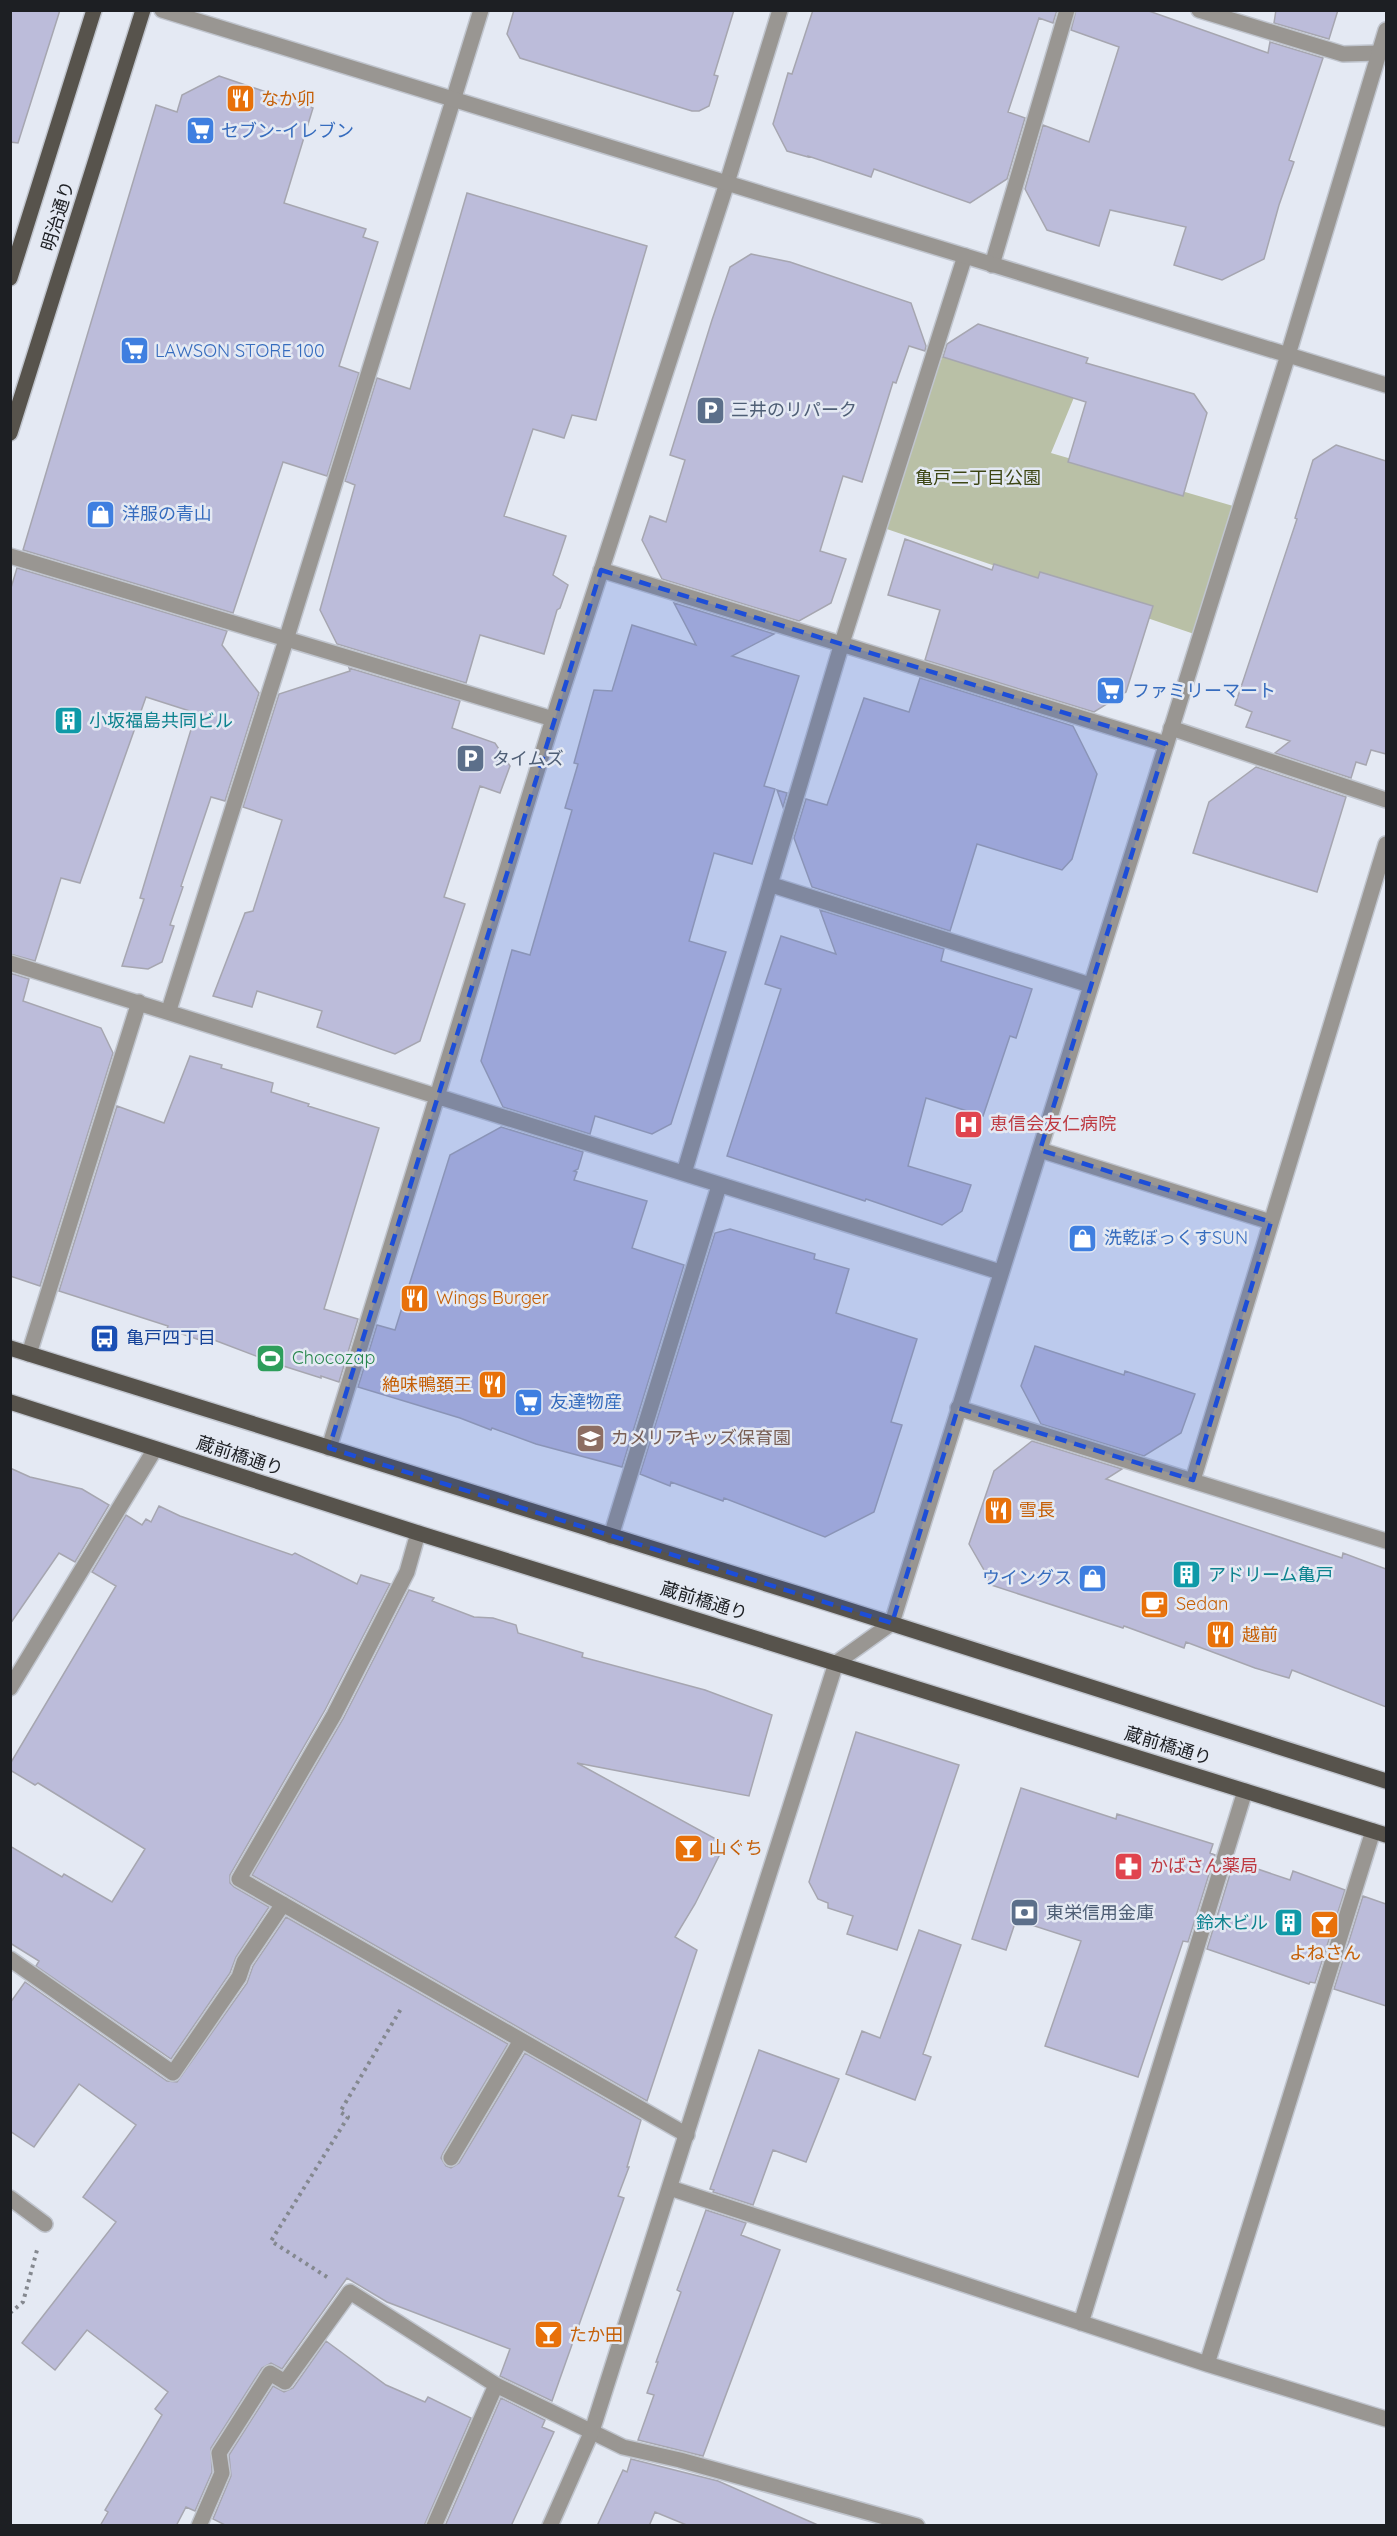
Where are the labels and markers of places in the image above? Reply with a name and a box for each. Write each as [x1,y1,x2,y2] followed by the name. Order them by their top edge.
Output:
[224,83,256,115] restaurant icon: なか卯
[261,87,315,110] place label: なか卯
[184,115,216,147] supermarket icon: セブン-イレブン
[221,119,354,142] place label: セブン-イレブン
[118,335,150,367] supermarket icon: LAWSON STORE 100
[155,339,325,362] place label: LAWSON STORE 100
[694,394,726,426] parking icon: 三井のリパーク
[731,398,857,421] place label: 三井のリパーク
[85,498,117,530] shop icon: 洋服の青山
[122,502,212,525] place label: 洋服の青山
[1095,675,1127,707] supermarket icon: ファミリーマート
[1132,679,1276,702] place label: ファミリーマート
[52,705,84,737] building icon: 小坂福島共同ビル
[89,709,233,732] place label: 小坂福島共同ビル
[455,743,487,775] parking icon: タイムズ
[492,747,564,770] place label: タイムズ
[953,1108,985,1140] hospital icon: 恵信会友仁病院
[990,1112,1116,1135] place label: 恵信会友仁病院
[1067,1222,1099,1254] shop icon: 洗乾ぼっくすSUN
[1104,1226,1248,1249] place label: 洗乾ぼっくすSUN
[399,1282,431,1314] restaurant icon: Wings Burger
[436,1286,549,1309] place label: Wings Burger
[89,1322,121,1354] bus stop icon: 亀戸四丁目
[126,1326,216,1349] place label: 亀戸四丁目
[255,1342,287,1374] sports icon: Chocozap
[292,1346,375,1369] place label: Chocozap
[477,1369,509,1401] restaurant icon: 絶味鴨頚王
[382,1373,472,1396] place label: 絶味鴨頚王
[513,1386,545,1418] supermarket icon: 友達物産
[550,1390,622,1413] place label: 友達物産
[574,1422,606,1454] school or university icon: カメリアキッズ保育園
[611,1426,791,1449] place label: カメリアキッズ保育園
[982,1494,1014,1526] restaurant icon: 雪長
[1019,1498,1055,1521] place label: 雪長
[1171,1559,1203,1591] building icon: アドリーム亀戸
[1077,1562,1109,1594] shop icon: ウイングス
[1208,1563,1333,1586] place label: アドリーム亀戸
[982,1566,1072,1589] place label: ウイングス
[1139,1588,1171,1620] cafe icon: Sedan
[1176,1592,1229,1615] place label: Sedan
[1205,1619,1237,1651] restaurant icon: 越前
[1242,1623,1278,1646] place label: 越前
[672,1832,704,1864] bar icon: 山ぐち
[709,1836,763,1859] place label: 山ぐち
[1113,1850,1145,1882] pharmacy icon: かばさん薬局
[1150,1854,1258,1877] place label: かばさん薬局
[1009,1897,1041,1929] bank icon: 東栄信用金庫
[1046,1901,1154,1924] place label: 東栄信用金庫
[1273,1907,1305,1939] building icon: 鈴木ビル
[1309,1908,1341,1940] bar icon: よねさん
[1196,1911,1268,1934] place label: 鈴木ビル
[1289,1941,1361,1964] place label: よねさん
[532,2319,564,2351] bar icon: たか田
[569,2323,623,2346] place label: たか田

